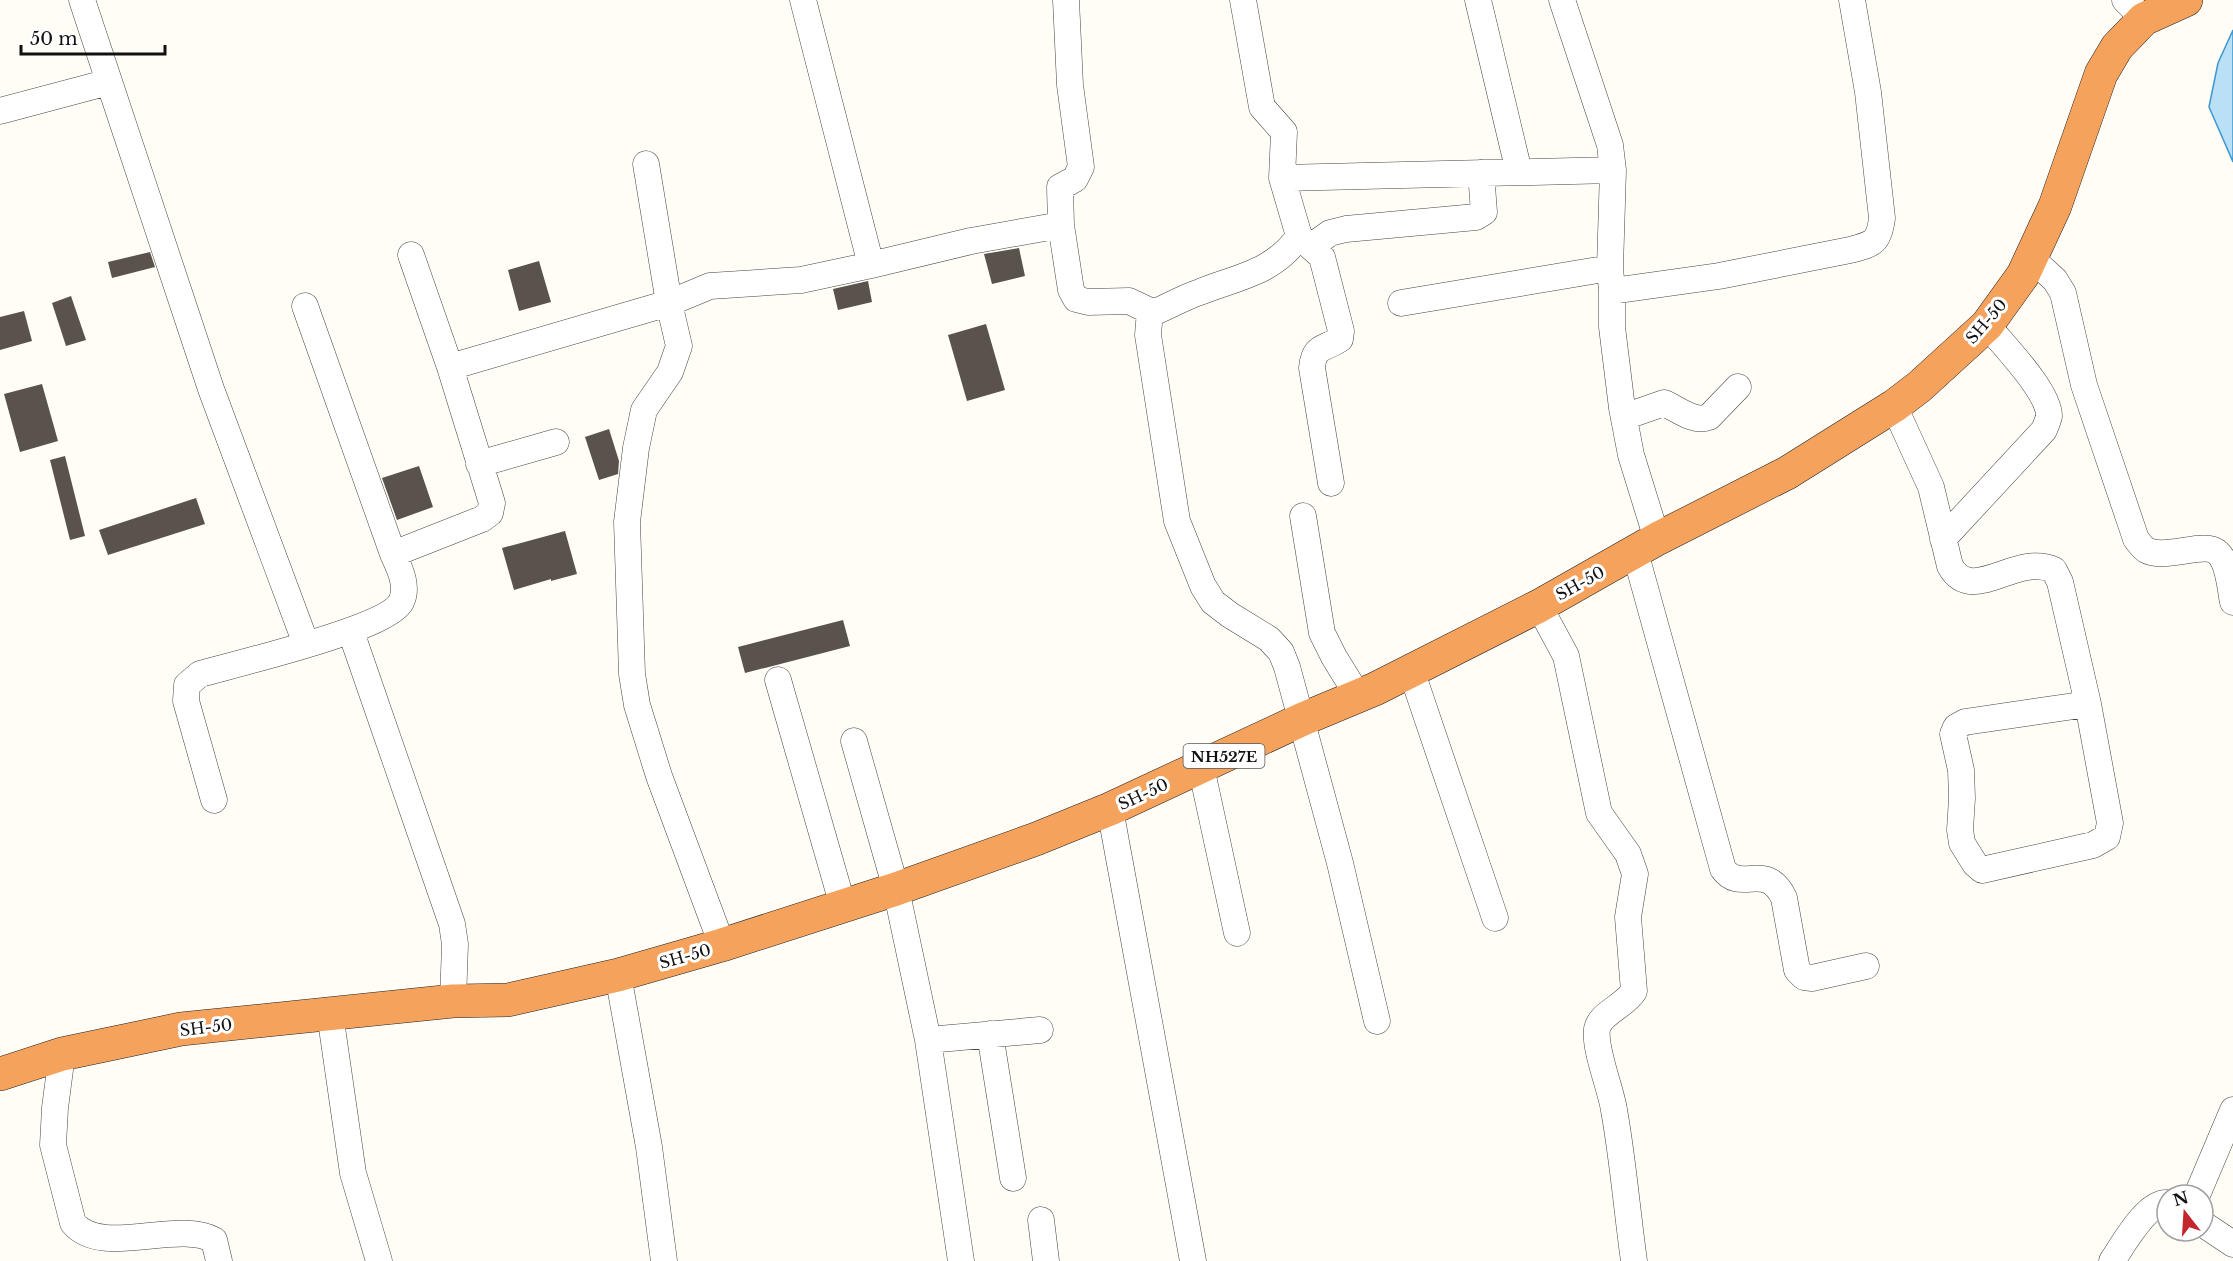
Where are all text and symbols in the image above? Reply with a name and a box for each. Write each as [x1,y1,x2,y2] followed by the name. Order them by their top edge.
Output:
[21,18,165,56] scale bar
[30,28,78,50] text: 50 m
[1961,294,2011,348] street label: SH-50
[1552,561,1608,605] street label: SH-50
[1184,744,1264,768] road number: NH527E
[1115,774,1171,814] street label: SH-50
[657,939,713,973] street label: SH-50
[179,1014,233,1040] street label: SH-50
[2155,1183,2215,1243] north arrow
[2170,1187,2191,1210] text: N

